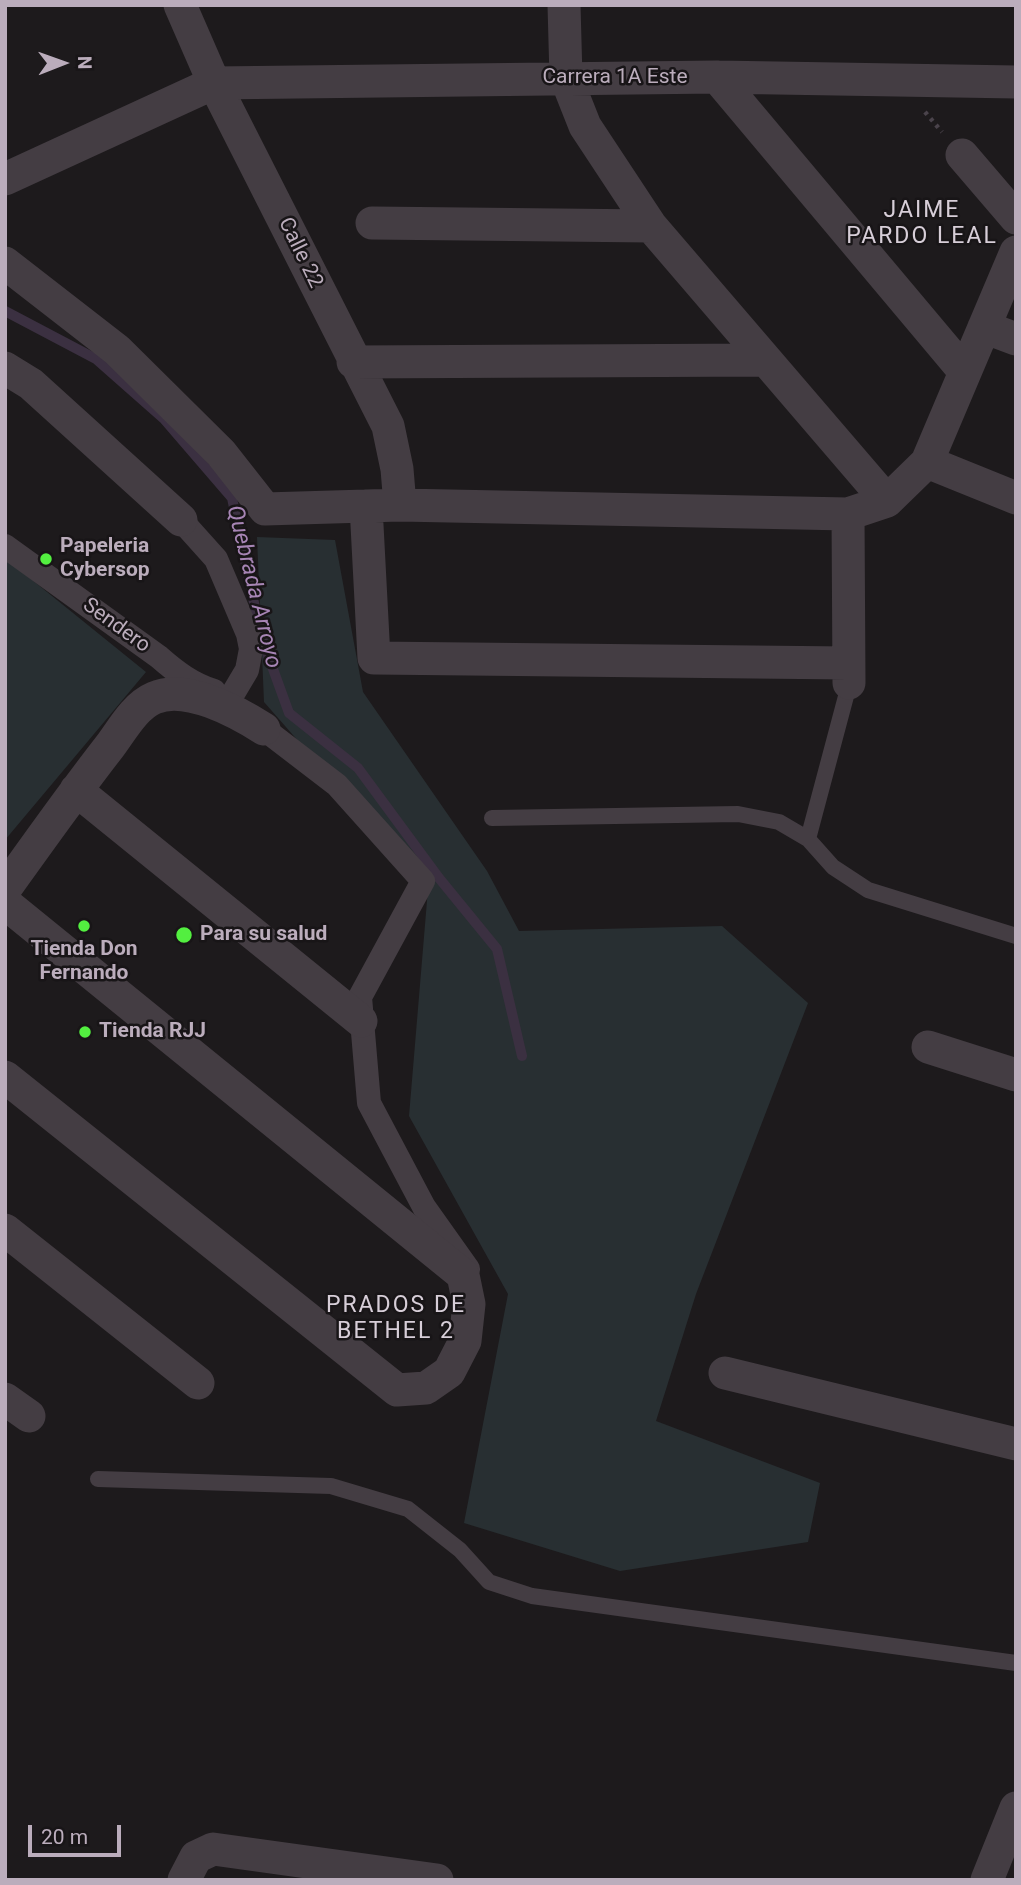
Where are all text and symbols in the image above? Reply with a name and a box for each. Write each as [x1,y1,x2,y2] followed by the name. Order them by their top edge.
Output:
[28,28,98,98] north arrow
[73,56,96,70] text: N
[542,65,688,91] street label: Carrera 1A Este
[847,197,997,251] district label: JAIME PARDO LEAL
[272,214,328,292] street label: Calle 22
[219,503,287,671] water label: Quebrada Arroyo
[60,534,150,584] place label: Papeleria Cybersop
[38,551,54,567] marker: Papeleria Cybersop
[77,593,155,659] street label: Sendero
[76,918,92,934] marker: Tienda Don Fernando
[200,922,327,948] place label: Para su salud
[174,925,194,945] marker: Para su salud
[30,937,138,987] place label: Tienda Don Fernando
[99,1019,206,1045] place label: Tienda RJJ
[77,1024,93,1040] marker: Tienda RJJ
[327,1292,465,1346] district label: PRADOS DE BETHEL 2
[32,1812,124,1856] scale bar
[41,1825,88,1849] text: 20 m

